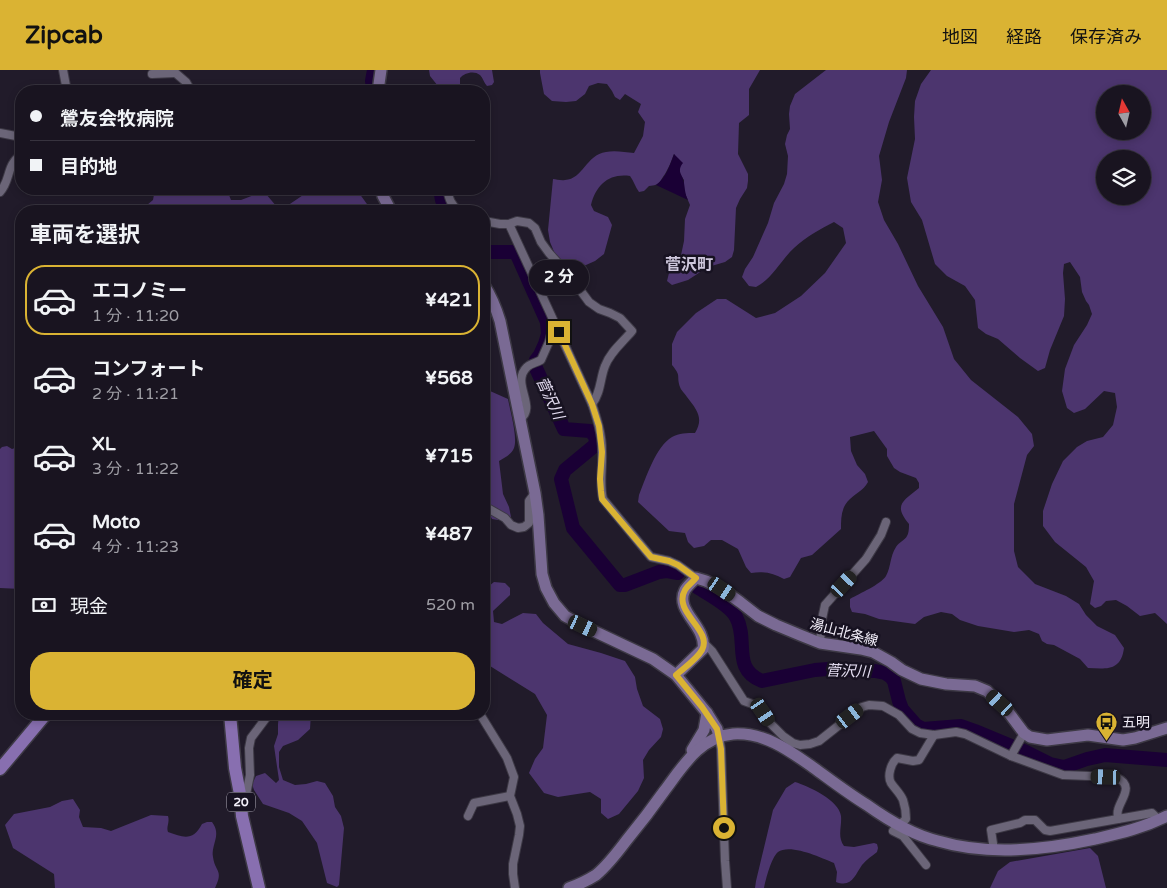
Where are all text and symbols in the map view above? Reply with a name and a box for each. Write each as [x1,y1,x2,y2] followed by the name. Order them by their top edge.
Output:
[25,21,103,50] text: Zipcab
[942,26,978,48] text: 地図
[1006,26,1042,48] text: 経路
[1070,26,1142,48] text: 保存済み
[1096,85,1151,140] north arrow
[1096,85,1151,205] map controls
[60,108,174,130] text: 鶯友会牧病院
[1096,150,1151,205] button: layers
[60,156,117,178] text: 目的地
[30,222,140,248] text: 車両を選択
[665,255,713,275] district label: 菅沢町
[529,260,589,294] callout: 2 分
[544,267,574,287] text: 2 分
[32,278,77,323] icon: car
[92,280,187,302] text: エコノミー
[425,289,473,311] text: ¥421
[92,306,179,326] text: 1 分 · 11:20
[548,321,570,343] route end
[32,356,77,401] icon: car
[92,358,205,380] text: コンフォート
[425,367,473,389] text: ¥568
[532,374,569,424] water label: 菅沢川
[92,384,179,404] text: 2 分 · 11:21
[92,433,116,455] text: XL
[32,434,77,479] icon: car
[425,445,473,467] text: ¥715
[92,459,179,479] text: 3 分 · 11:22
[92,511,140,533] text: Moto
[32,512,77,557] icon: car
[425,523,473,545] text: ¥487
[92,537,179,557] text: 4 分 · 11:23
[828,568,859,600] car
[705,574,738,604] car
[30,591,58,619] icon: cash
[426,595,475,615] text: 520 m
[70,596,108,618] text: 現金
[566,613,599,639] car
[808,615,880,650] street label: 湯山北条線
[30,652,475,710] button: 確定
[825,661,873,681] water label: 菅沢川
[983,687,1016,719] car
[748,695,777,729] car
[833,701,866,731] car
[1094,710,1118,741] bus stop icon: 五明
[1122,714,1150,731] place label: 五明
[1090,769,1121,785] car
[227,792,255,812] road number: 20
[713,817,735,839] route start

